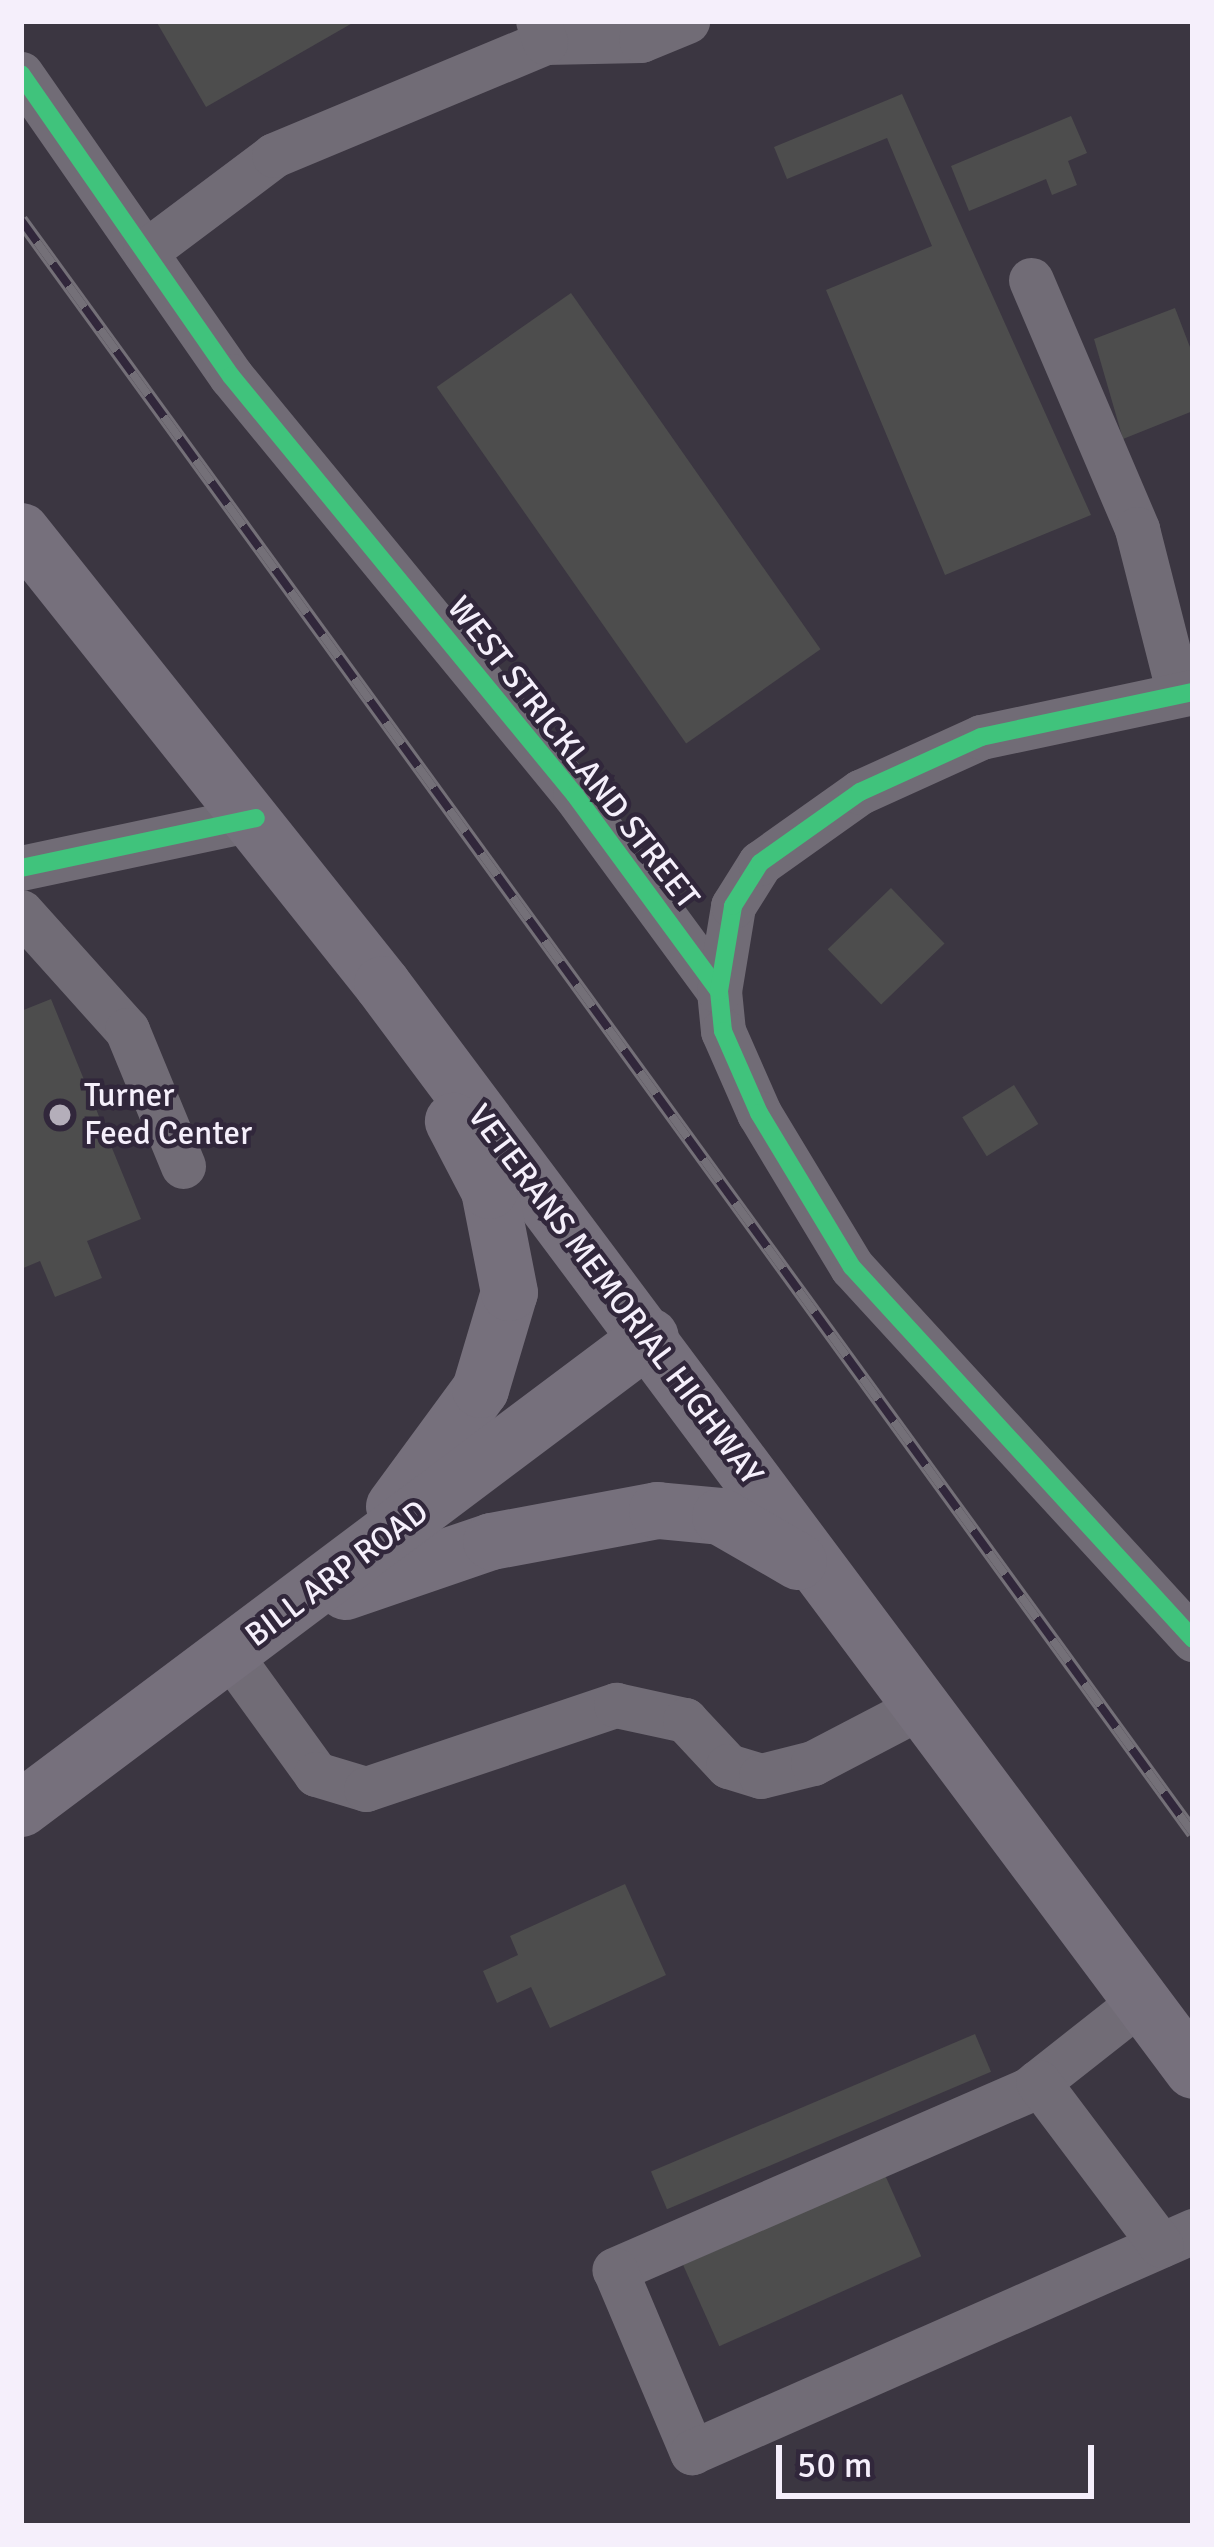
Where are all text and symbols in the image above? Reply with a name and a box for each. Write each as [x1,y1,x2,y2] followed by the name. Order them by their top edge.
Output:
[439,589,707,917] street label: WEST STRICKLAND STREET
[84,1076,252,1154] place label: Turner Feed Center
[459,1097,771,1493] street label: VETERANS MEMORIAL HIGHWAY
[47,1102,73,1128] marker: Turner Feed Center
[238,1492,436,1656] street label: BILL ARP ROAD
[782,2421,1100,2495] scale bar
[797,2443,873,2488] text: 50 m

